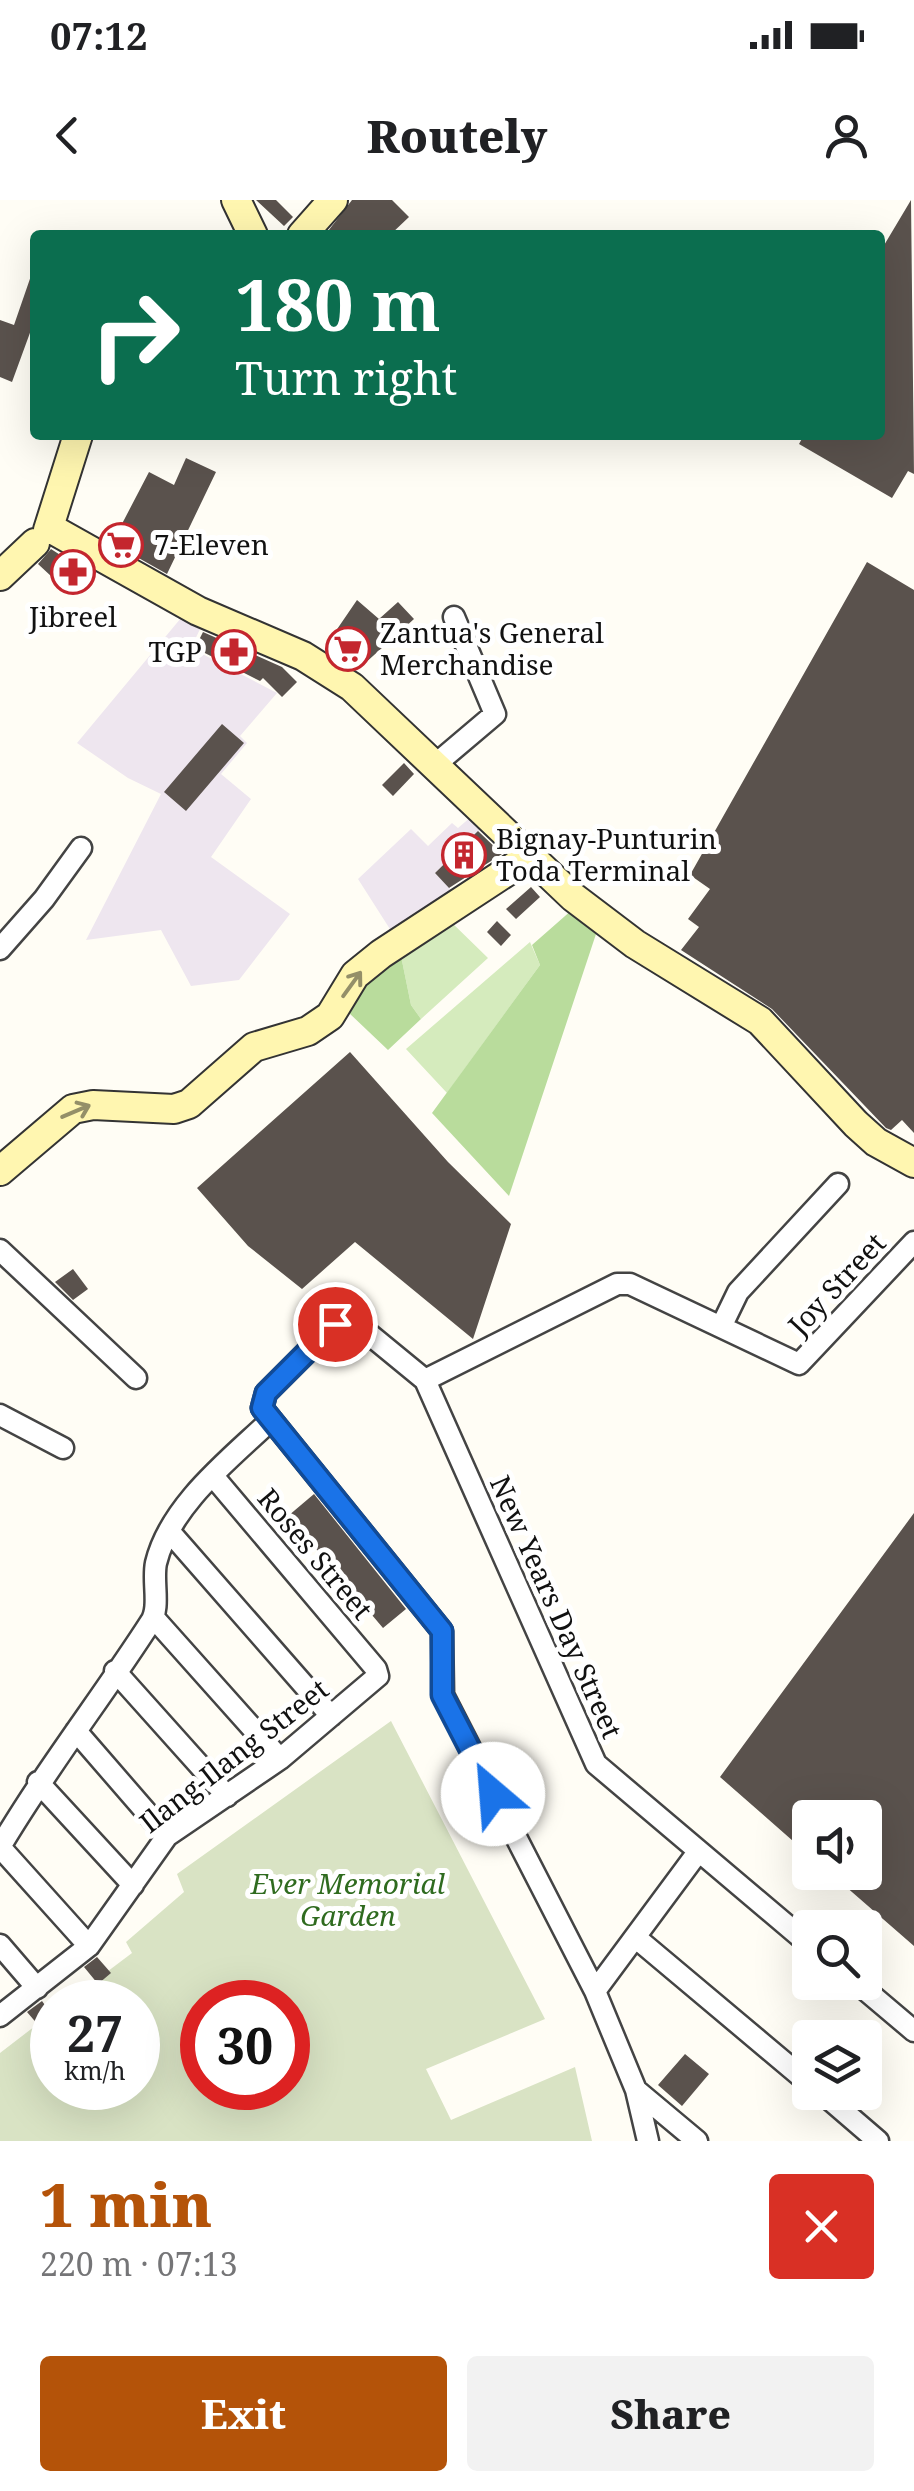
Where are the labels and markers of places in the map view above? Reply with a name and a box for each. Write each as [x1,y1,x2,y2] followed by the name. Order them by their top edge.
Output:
[98,522,144,568] supermarket icon: 7-Eleven
[154,525,269,563] place label: 7-Eleven
[50,549,96,595] pharmacy icon: Jibreel
[28,597,117,635] place label: Jibreel
[380,613,604,683] place label: Zantua's General Merchandise
[325,626,371,672] supermarket icon: Zantua's General Merchandise
[211,629,257,675] pharmacy icon: TGP
[148,632,202,670] place label: TGP
[496,819,717,889] place label: Bignay-Punturin Toda Terminal
[441,832,487,878] building icon: Bignay-Punturin Toda Terminal
[293,1282,378,1367] pin

